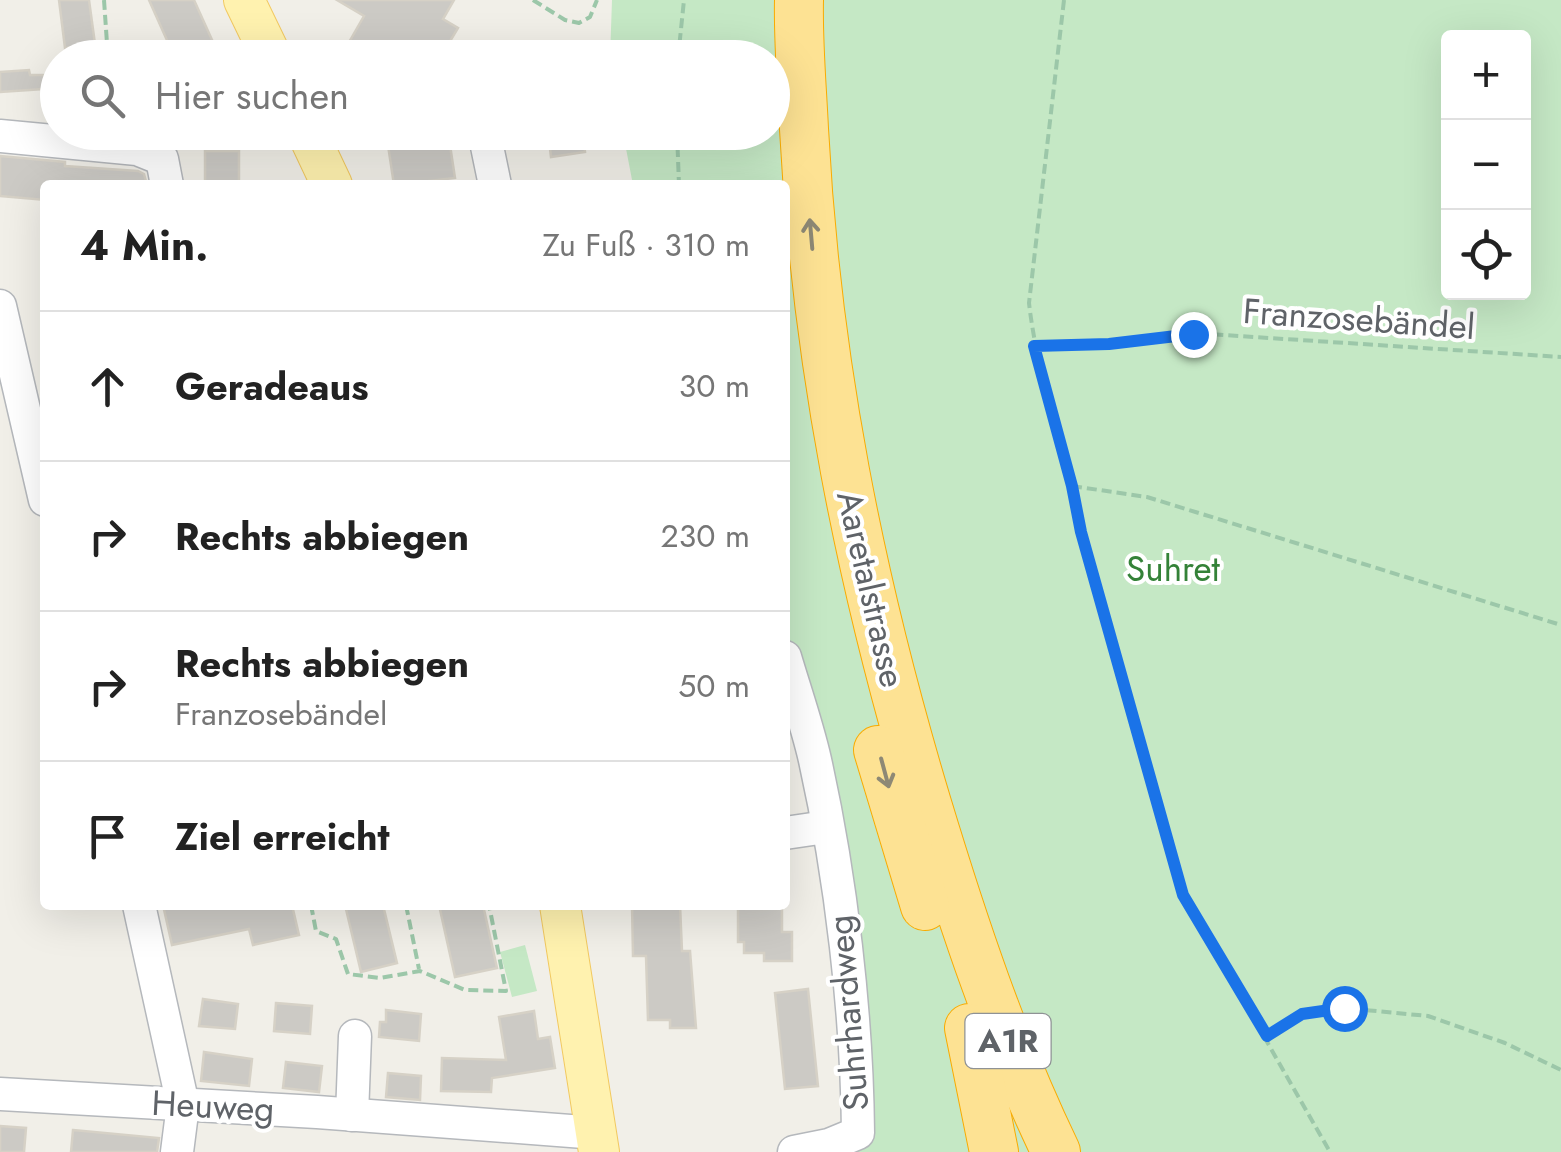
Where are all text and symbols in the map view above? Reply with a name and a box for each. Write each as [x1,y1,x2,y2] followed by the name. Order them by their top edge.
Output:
[1441,30,1531,300] map controls
[1441,30,1531,120] button: +
[40,40,790,150] search box
[75,68,130,123] icon: search
[155,68,349,123] text: Hier suchen
[1441,120,1531,210] button: −
[1441,210,1531,300] button: locate
[80,215,209,276] text: 4 Min.
[802,219,821,251] one-way arrow
[542,222,750,268] text: Zu Fuß · 310 m
[1241,286,1477,352] street label: Franzosebändel
[1171,312,1217,358] route end
[80,359,135,414] icon: ahead
[175,359,369,414] text: Geradeaus
[679,363,750,409] text: 30 m
[824,486,918,692] street label: Aaretalstrasse
[80,509,135,564] icon: right
[175,509,469,564] text: Rechts abbiegen
[661,513,750,559] text: 230 m
[1126,544,1221,594] park label: Suhret
[175,636,469,691] text: Rechts abbiegen
[80,659,135,714] icon: right
[678,663,750,709] text: 50 m
[175,691,387,737] text: Franzosebändel
[876,757,895,788] one-way arrow
[80,809,135,864] icon: arrive
[175,809,390,864] text: Ziel erreicht
[815,913,881,1113] street label: Suhrhardweg
[1322,986,1368,1032] route start
[966,1014,1050,1068] road number: A1R
[150,1078,276,1134] street label: Heuweg

